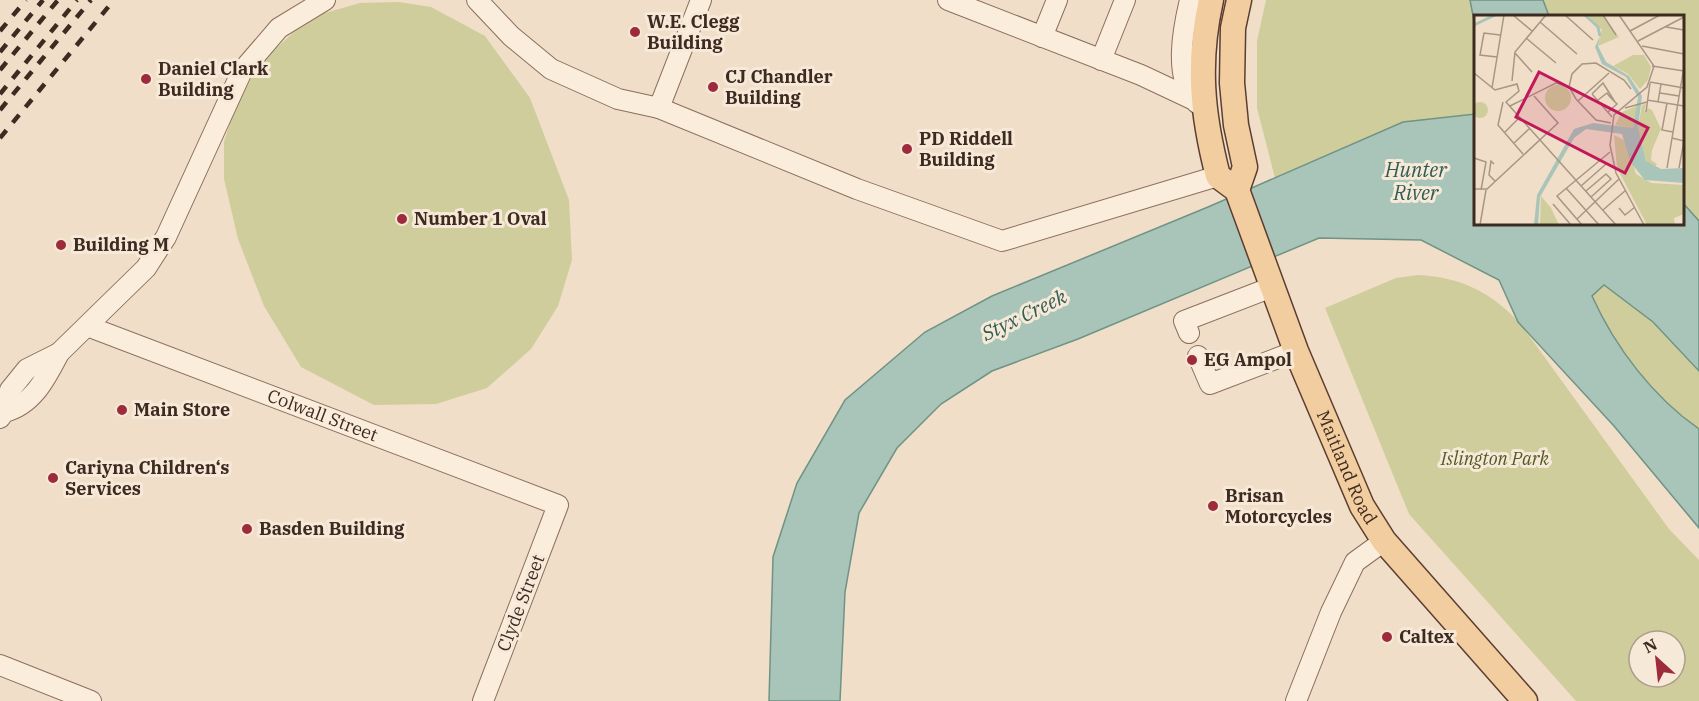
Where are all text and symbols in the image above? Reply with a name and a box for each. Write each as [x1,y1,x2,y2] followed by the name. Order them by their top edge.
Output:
[647,10,740,54] place label: W.E. Clegg Building
[1474,15,1684,225] inset map
[628,25,642,39] marker: W.E. Clegg Building
[158,57,269,101] place label: Daniel Clark Building
[725,65,833,109] place label: CJ Chandler Building
[139,72,153,86] marker: Daniel Clark Building
[706,80,720,94] marker: CJ Chandler Building
[919,127,1013,171] place label: PD Riddell Building
[900,142,914,156] marker: PD Riddell Building
[1384,156,1448,206] water label: Hunter River
[414,207,547,230] place label: Number 1 Oval
[395,212,409,226] marker: Number 1 Oval
[73,233,169,256] place label: Building M
[54,238,68,252] marker: Building M
[976,282,1071,347] water label: Styx Creek
[1204,348,1292,371] place label: EG Ampol
[1185,353,1199,367] marker: EG Ampol
[264,384,381,446] street label: Colwall Street
[134,398,230,421] place label: Main Store
[115,403,129,417] marker: Main Store
[1312,407,1383,529] street label: Maitland Road
[1440,447,1550,470] park label: Islington Park
[65,456,229,500] place label: Cariyna Children‘s Services
[46,471,60,485] marker: Cariyna Children‘s Services
[1225,484,1332,528] place label: Brisan Motorcycles
[1206,499,1220,513] marker: Brisan Motorcycles
[259,517,405,540] place label: Basden Building
[240,522,254,536] marker: Basden Building
[492,551,550,655] street label: Clyde Street
[1399,625,1455,648] place label: Caltex
[1627,629,1687,689] north arrow
[1380,630,1394,644] marker: Caltex
[1640,634,1660,657] text: N

